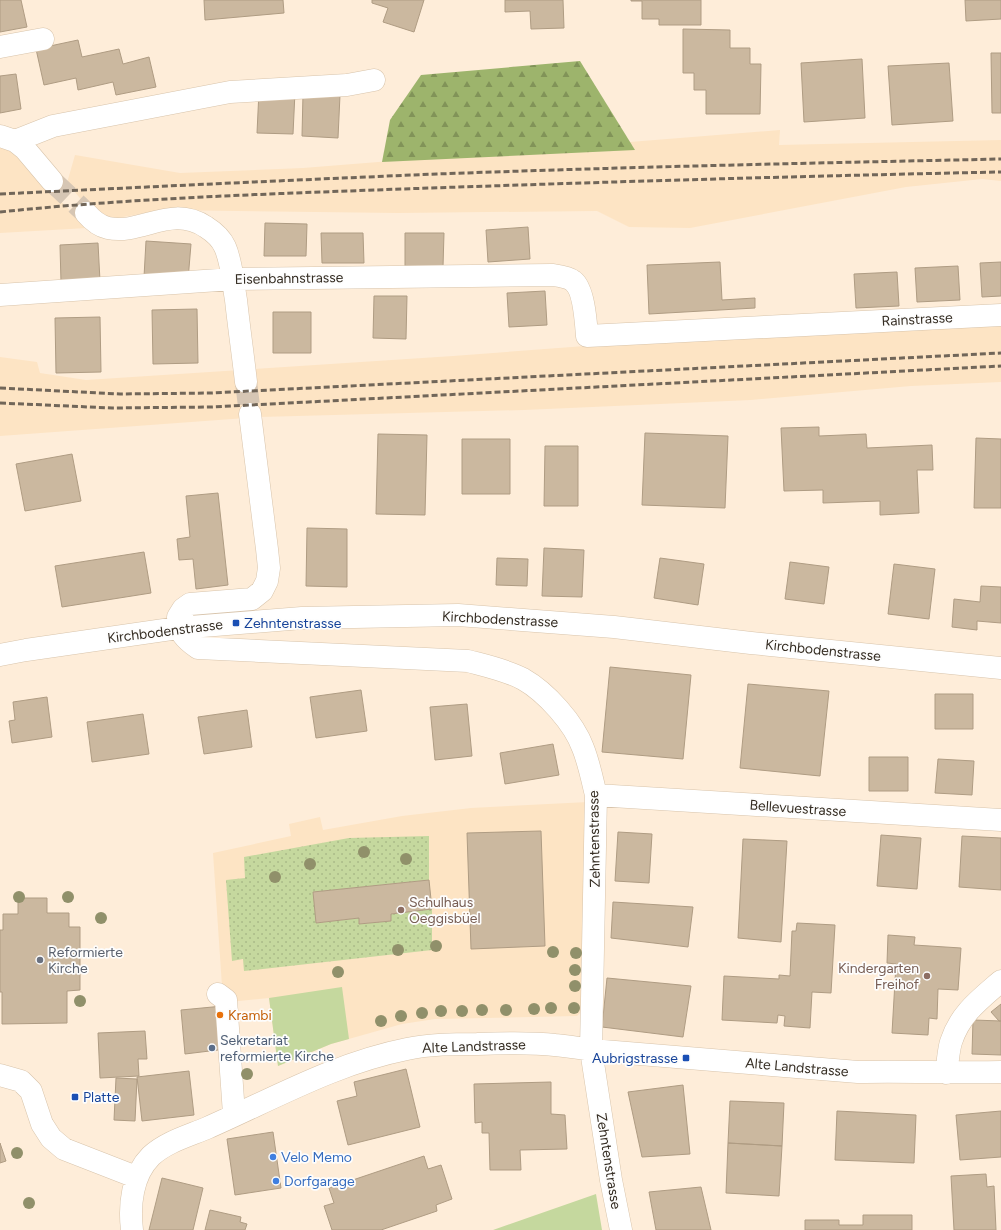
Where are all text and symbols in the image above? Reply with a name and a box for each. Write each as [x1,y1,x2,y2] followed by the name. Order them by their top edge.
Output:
[234,269,344,288] street label: Eisenbahnstrasse
[881,309,953,330] street label: Rainstrasse
[441,608,559,631] street label: Kirchbodenstrasse
[244,615,342,632] place label: Zehntenstrasse
[106,616,224,647] street label: Kirchbodenstrasse
[231,618,241,628] marker: Zehntenstrasse
[764,636,882,665] street label: Kirchbodenstrasse
[585,790,604,888] street label: Zehntenstrasse
[749,797,847,820] street label: Bellevuestrasse
[409,894,480,927] place label: Schulhaus Oeggisbüel
[396,905,406,915] marker: Schulhaus Oeggisbüel
[48,944,123,977] place label: Reformierte Kirche
[35,955,45,965] marker: Reformierte Kirche
[838,960,920,993] place label: Kindergarten Freihof
[922,971,932,981] marker: Kindergarten Freihof
[228,1007,272,1024] place label: Krambi
[215,1010,225,1020] marker: Krambi
[220,1032,334,1065] place label: Sekretariat reformierte Kirche
[422,1036,526,1057] street label: Alte Landstrasse
[207,1043,217,1053] marker: Sekretariat reformierte Kirche
[592,1050,678,1067] place label: Aubrigstrasse
[681,1053,691,1063] marker: Aubrigstrasse
[745,1055,850,1081] street label: Alte Landstrasse
[83,1089,120,1106] place label: Platte
[70,1092,80,1102] marker: Platte
[592,1112,625,1211] street label: Zehntenstrasse
[281,1149,352,1166] place label: Velo Memo
[268,1152,278,1162] marker: Velo Memo
[284,1173,355,1190] place label: Dorfgarage
[271,1176,281,1186] marker: Dorfgarage

